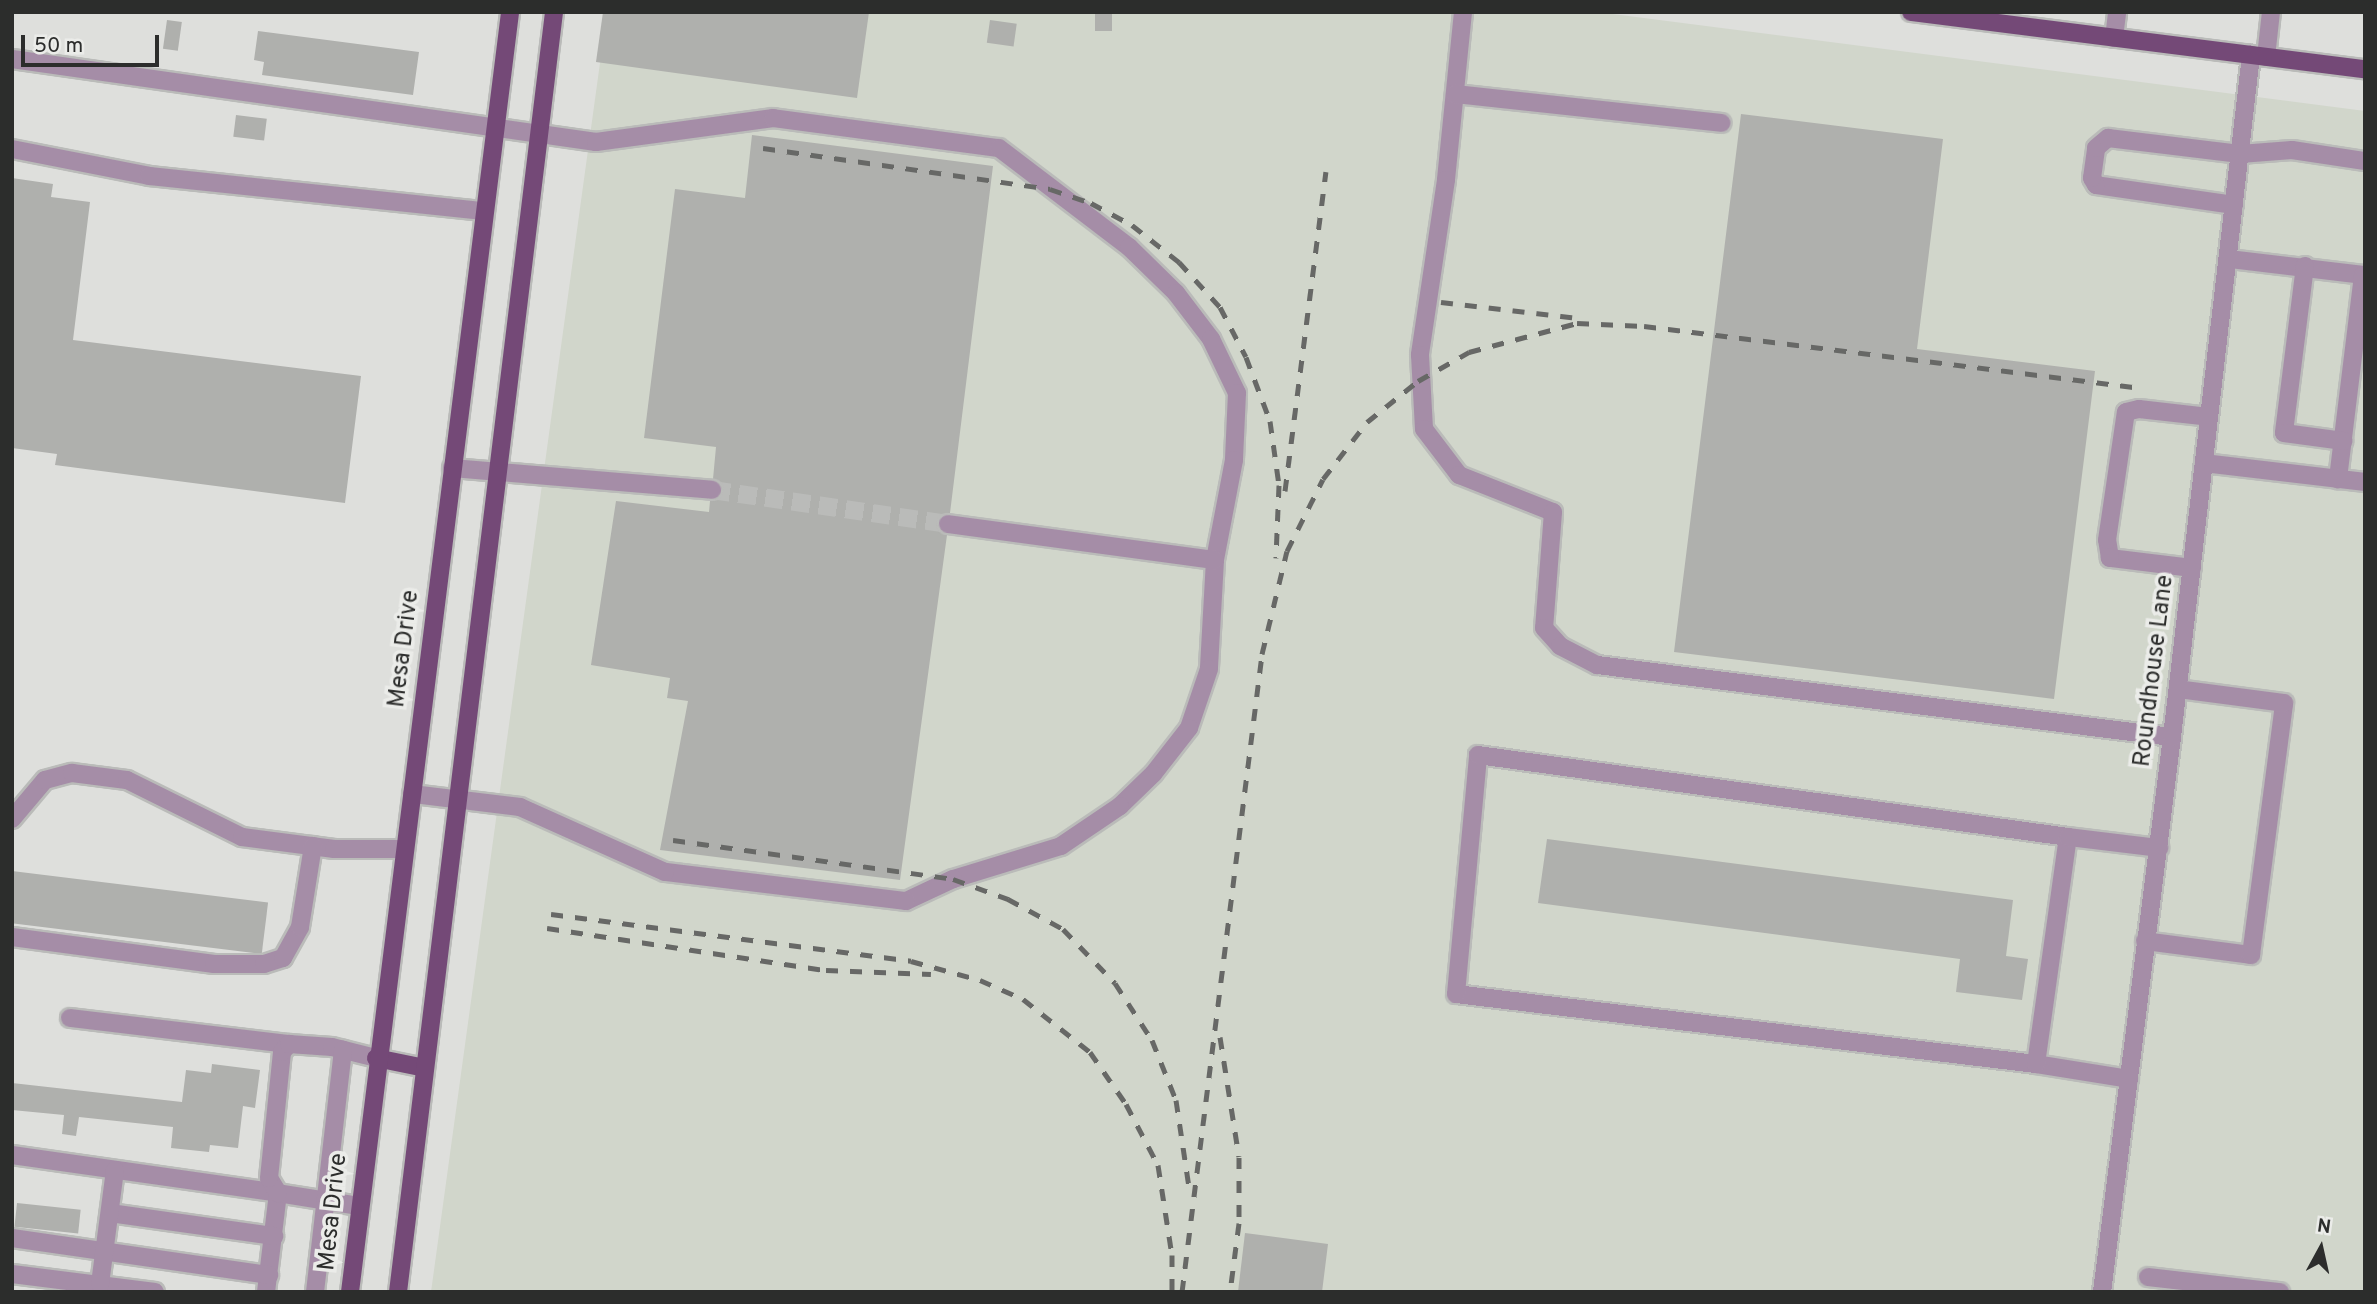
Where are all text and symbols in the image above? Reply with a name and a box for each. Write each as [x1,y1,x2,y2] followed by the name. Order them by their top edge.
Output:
[24,21,163,65] scale bar
[34,33,83,60] text: 50 m
[2129,573,2181,769] street label: Roundhouse Lane
[384,589,426,709] street label: Mesa Drive
[314,1152,354,1272] street label: Mesa Drive
[2286,1213,2356,1283] north arrow
[2315,1214,2332,1240] text: N

